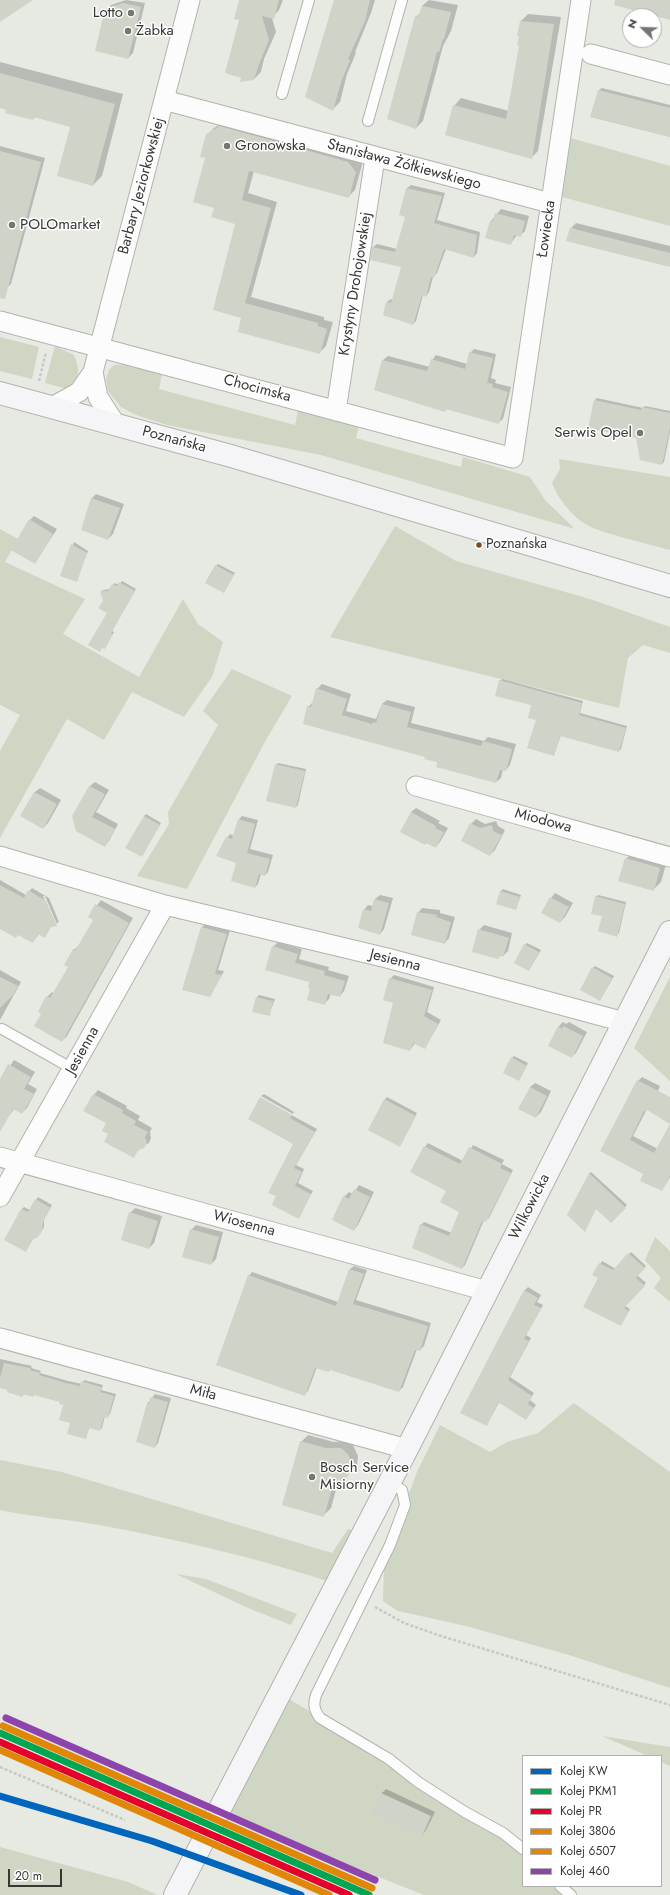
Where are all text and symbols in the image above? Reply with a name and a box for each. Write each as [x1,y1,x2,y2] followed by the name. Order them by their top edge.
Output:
[93,4,123,22] place label: Lotto
[126,8,136,18] marker: Lotto
[622,8,662,48] north arrow
[623,17,641,31] text: N
[136,22,174,40] place label: Żabka
[123,26,133,36] marker: Żabka
[115,116,169,256] street label: Barbary Jeziorkowskiej
[325,136,483,194] street label: Stanisława Żółkiewskiego
[235,137,306,155] place label: Gronowska
[222,141,232,151] marker: Gronowska
[534,199,560,259] street label: Łowiecka
[336,211,376,357] street label: Krystyny Drohojowskiej
[20,216,100,234] place label: POLOmarket
[7,220,17,230] marker: POLOmarket
[221,371,293,407] street label: Chocimska
[140,423,208,457] street label: Poznańska
[554,424,632,442] place label: Serwis Opel
[635,428,645,438] marker: Serwis Opel
[486,537,547,553] place label: Poznańska
[474,540,484,550] marker: Poznańska
[513,805,573,837] street label: Miodowa
[368,946,422,976] street label: Jesienna
[63,1024,103,1078] street label: Jesienna
[506,1171,554,1243] street label: Wilkowicka
[211,1207,277,1241] street label: Wiosenna
[188,1381,218,1405] street label: Miła
[320,1459,409,1494] place label: Bosch Service Misiorny
[307,1472,317,1482] marker: Bosch Service Misiorny
[522,1755,662,1887] legend
[560,1762,608,1780] text: Kolej KW
[560,1782,617,1800] text: Kolej PKM1
[560,1802,602,1820] text: Kolej PR
[560,1822,616,1840] text: Kolej 3806
[560,1842,616,1860] text: Kolej 6507
[10,1861,64,1887] scale bar
[560,1862,610,1880] text: Kolej 460
[15,1867,42,1885] text: 20 m

